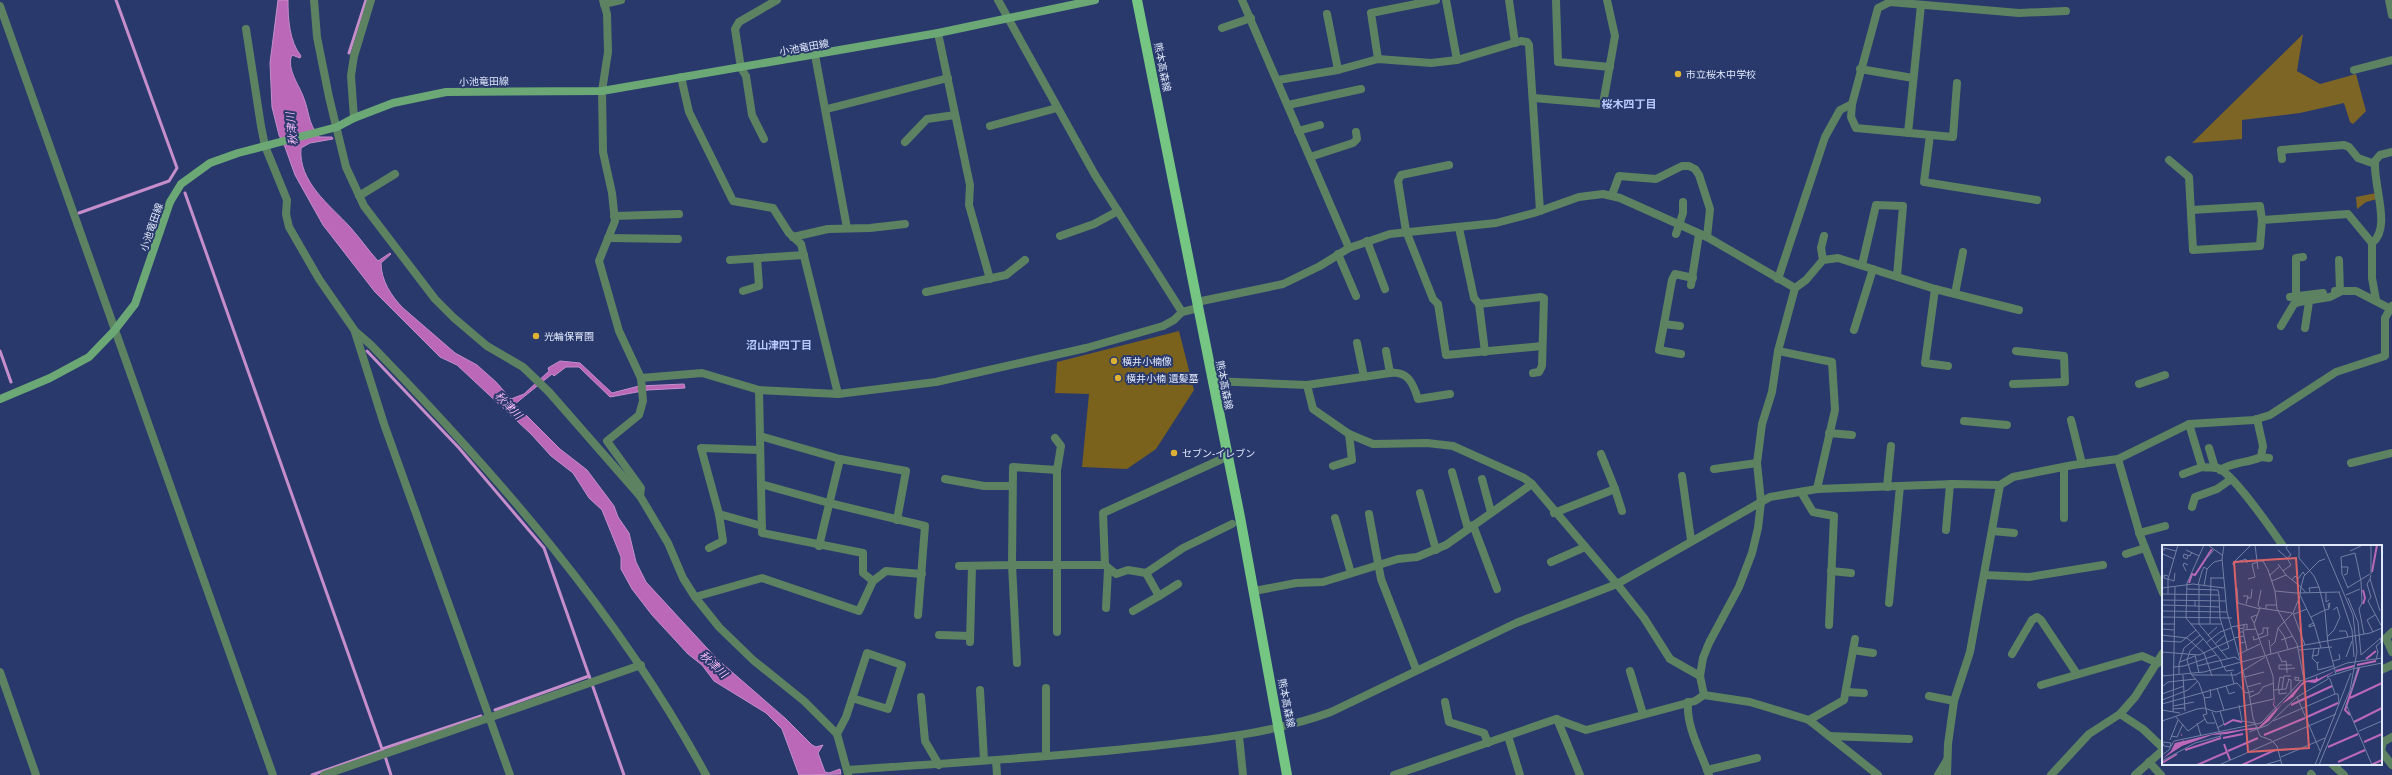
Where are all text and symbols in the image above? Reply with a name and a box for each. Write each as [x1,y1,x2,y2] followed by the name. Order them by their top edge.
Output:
[778,36,830,58] street label: 小池竜田線
[1151,41,1175,93] street label: 熊本高森線
[1686,67,1756,81] place label: 市立桜木中学校
[1673,69,1683,79] marker: 市立桜木中学校
[459,74,509,88] street label: 小池竜田線
[1602,96,1657,111] district label: 桜木四丁目
[282,111,300,146] water label: 秋津川
[136,201,166,253] street label: 小池竜田線
[544,329,594,343] place label: 光輪保育園
[531,331,541,341] marker: 光輪保育園
[746,337,812,352] district label: 沼山津四丁目
[1122,354,1172,368] place label: 横井小楠像
[1109,356,1119,366] marker: 横井小楠像
[1213,359,1237,411] street label: 熊本高森線
[1126,371,1199,385] place label: 横井小楠 遺髪墓
[1113,373,1123,383] marker: 横井小楠 遺髪墓
[492,388,527,423] water label: 秋津川
[1182,446,1255,460] place label: セブン-イレブン
[1169,448,1179,458] marker: セブン-イレブン
[2162,545,2382,765] inset map
[697,647,732,681] water label: 秋津川
[1275,677,1299,729] street label: 熊本高森線

